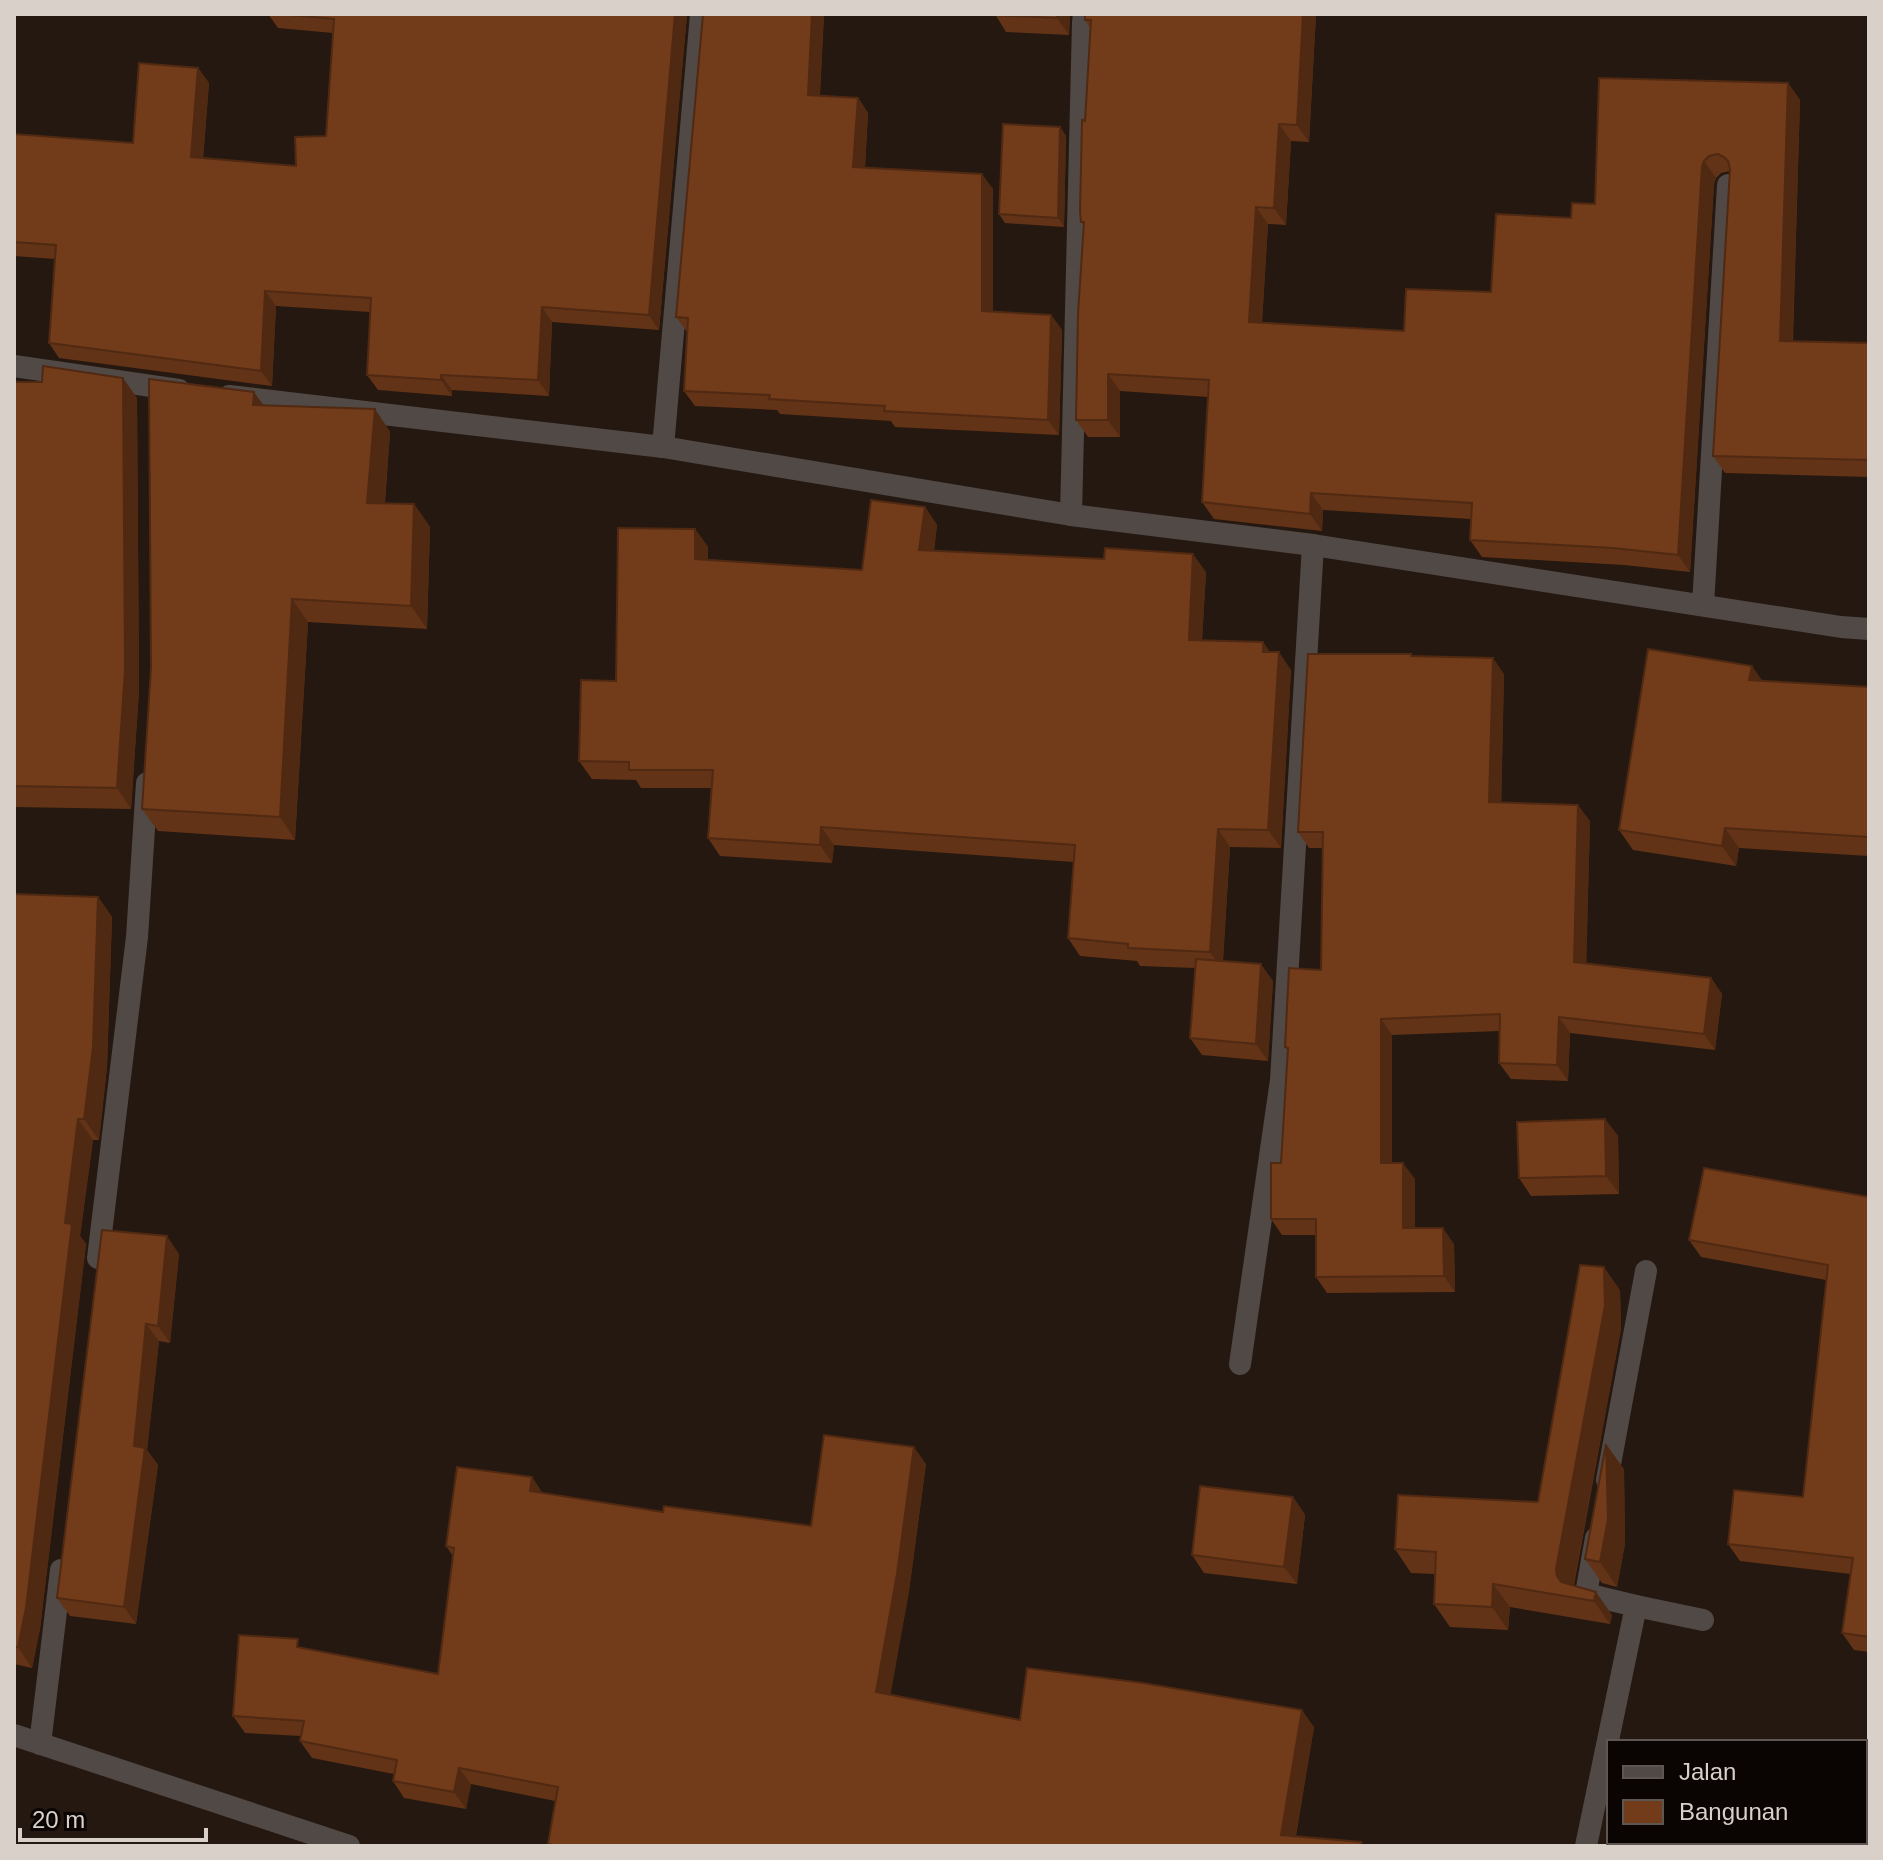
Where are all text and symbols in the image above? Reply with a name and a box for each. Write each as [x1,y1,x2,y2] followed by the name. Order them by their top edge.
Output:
[1607,1740,1867,1844] legend
[1679,1758,1736,1785] text: Jalan
[20,1792,206,1842] scale bar
[1679,1798,1788,1825] text: Bangunan
[32,1806,85,1833] text: 20 m

